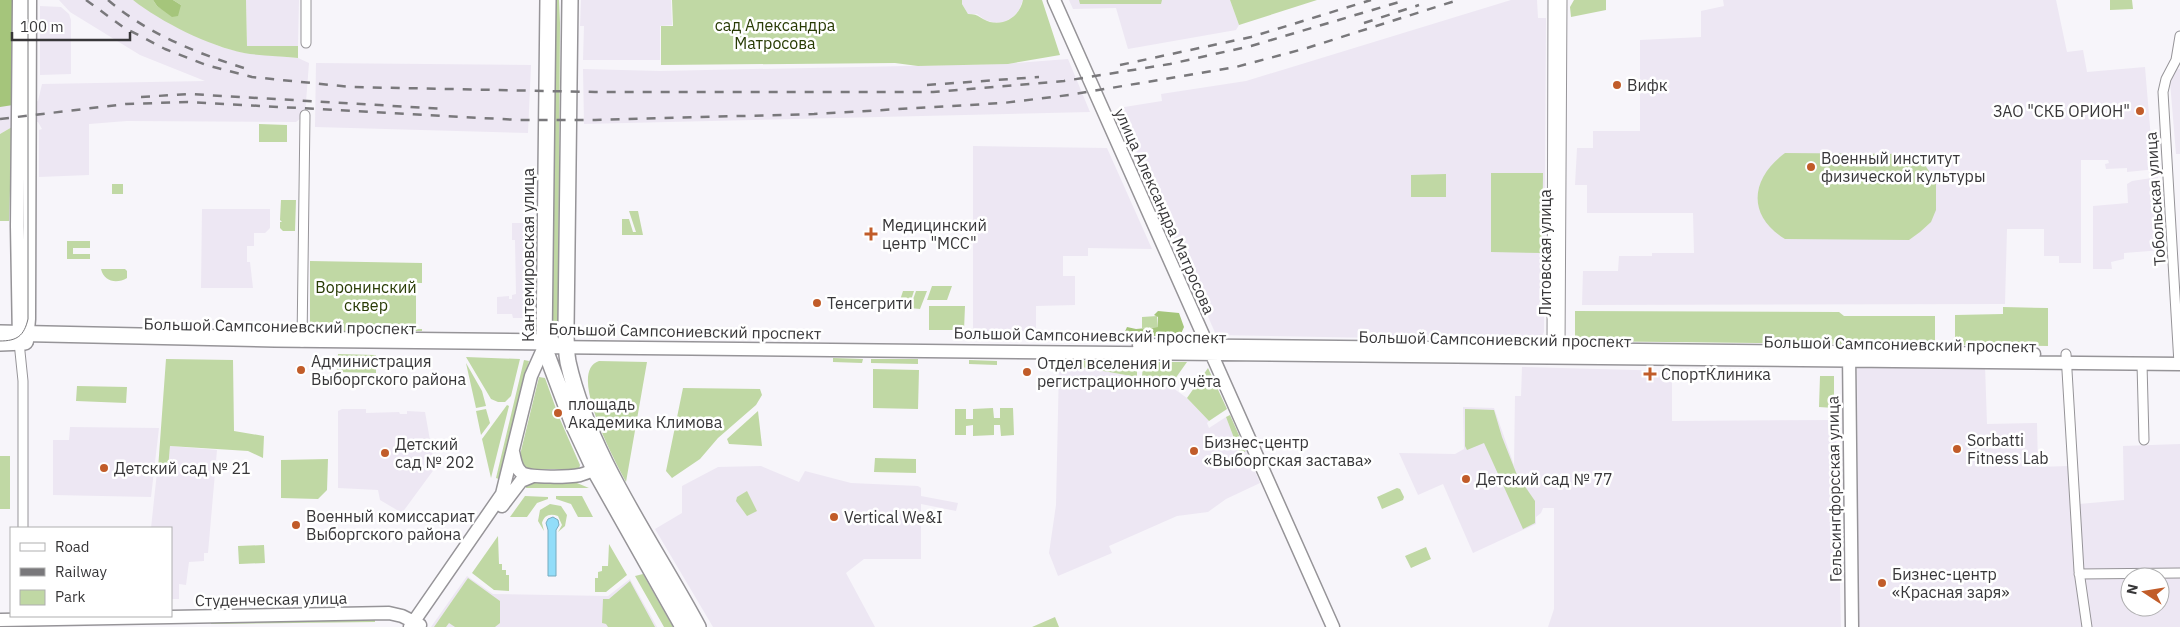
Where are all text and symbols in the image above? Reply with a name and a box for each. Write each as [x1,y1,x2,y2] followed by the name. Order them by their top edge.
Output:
[12,10,130,42] scale bar
[715,15,836,53] park label: cад Александра Матросова
[20,17,64,36] text: 100 m
[1627,75,1668,95] place label: Вифк
[1611,79,1623,91] marker: Вифк
[1993,101,2130,121] place label: ЗАО "СКБ ОРИОН"
[1110,105,1220,318] street label: улица Александра Матросова
[2134,105,2146,117] marker: ЗАО "СКБ ОРИОН"
[2140,131,2170,267] street label: Тобольская улица
[1821,148,1985,186] place label: Военный институт физической культуры
[1805,161,1817,173] marker: Военный институт физической культуры
[518,167,538,342] street label: Кантемировская улица
[1535,189,1555,317] street label: Литовская улица
[882,215,987,253] place label: Медицинский центр "МСС"
[864,227,878,241] marker: Медицинский центр "МСС"
[315,277,417,315] park label: Воронинский сквер
[827,293,913,313] place label: Тенсегрити
[811,297,823,309] marker: Тенсегрити
[143,314,417,338] street label: Большой Сампсониевский проспект
[548,319,822,343] street label: Большой Сампсониевский проспект
[953,323,1227,347] street label: Большой Сампсониевский проспект
[1358,327,1632,351] street label: Большой Сампсониевский проспект
[1763,332,2037,356] street label: Большой Сампсониевский проспект
[311,351,466,389] place label: Администрация Выборгского района
[1037,353,1222,391] place label: Отдел вселения и регистрационного учёта
[295,364,307,376] marker: Администрация Выборгского района
[1661,364,1771,384] place label: СпортКлиника
[1021,366,1033,378] marker: Отдел вселения и регистрационного учёта
[1643,367,1657,381] marker: СпортКлиника
[568,394,723,432] place label: площадь Академика Климова
[1822,395,1846,582] street label: Гельсингфорсская улица
[552,407,564,419] marker: площадь Академика Климова
[1967,430,2049,468] place label: Sorbatti Fitness Lab
[1204,432,1372,470] place label: Бизнес-центр «Выборгская застава»
[395,434,474,472] place label: Детский сад № 202
[1951,443,1963,455] marker: Sorbatti Fitness Lab
[1188,445,1200,457] marker: Бизнес-центр «Выборгская застава»
[379,447,391,459] marker: Детский сад № 202
[114,458,251,478] place label: Детский сад № 21
[98,462,110,474] marker: Детский сад № 21
[1476,469,1613,489] place label: Детский сад № 77
[1460,473,1472,485] marker: Детский сад № 77
[306,506,475,544] place label: Военный комиссариат Выборгского района
[844,507,943,527] place label: Vertical We&I
[828,511,840,523] marker: Vertical We&I
[290,519,302,531] marker: Военный комиссариат Выборгского района
[10,527,172,617] legend
[55,537,90,556] text: Road
[55,562,108,581] text: Railway
[1892,564,2010,602] place label: Бизнес-центр «Красная заря»
[2120,567,2170,617] north arrow
[1876,577,1888,589] marker: Бизнес-центр «Красная заря»
[2122,582,2142,596] text: N
[55,587,85,606] text: Park
[195,588,348,610] street label: Студенческая улица

